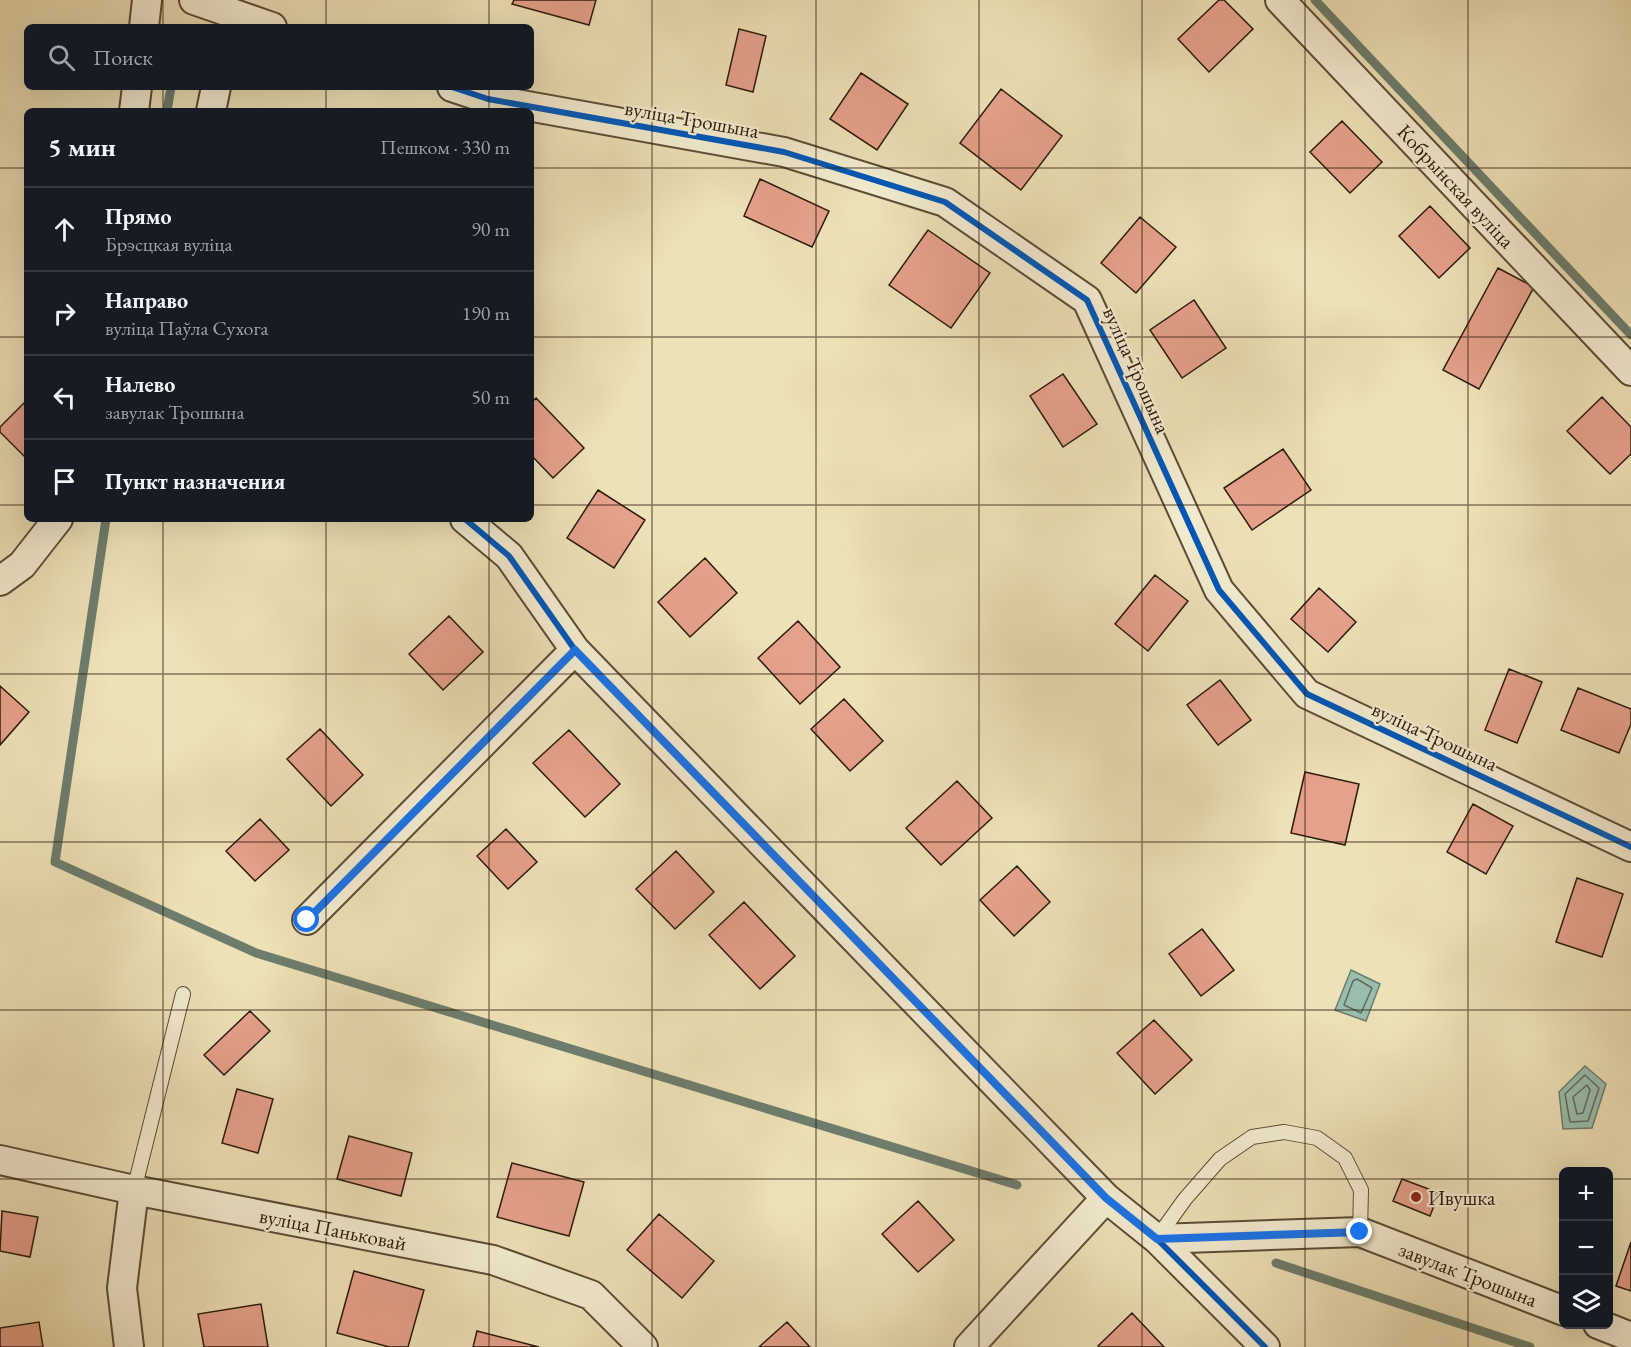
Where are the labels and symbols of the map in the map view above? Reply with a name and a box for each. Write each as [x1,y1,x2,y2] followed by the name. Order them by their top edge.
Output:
[623,94,762,144] street label: вуліца Трошына
[1392,118,1521,254] street label: Кобрынская вуліца
[1097,302,1177,438] street label: вуліца Трошына
[1368,695,1503,777] street label: вуліца Трошына
[293,906,319,932] route start
[1428,1184,1496,1211] place label: Ивушка
[1409,1190,1423,1204] marker: Ивушка
[257,1202,409,1256] street label: вуліца Паньковай
[1346,1218,1372,1244] route end
[1395,1235,1542,1313] street label: завулак Трошына

